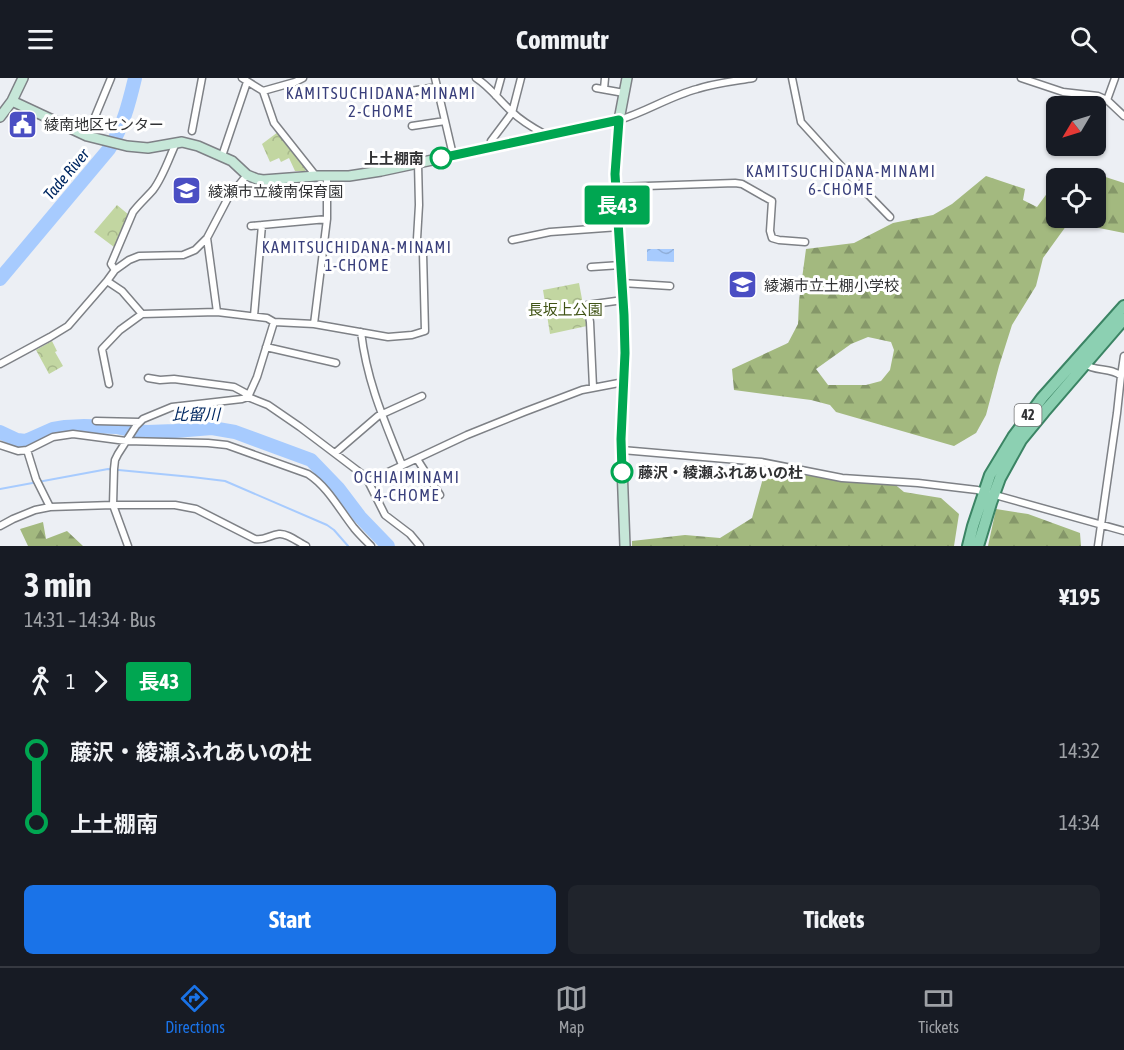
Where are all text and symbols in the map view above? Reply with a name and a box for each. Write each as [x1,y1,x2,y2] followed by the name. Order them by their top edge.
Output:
[24,23,57,56] icon: menu
[1067,23,1100,56] icon: search
[516,24,608,55] text: Commutr
[286,84,476,120] district label: KAMITSUCHIDANA-MINAMI 2-CHOME
[1046,96,1106,156] north arrow
[1046,96,1106,228] map controls
[7,108,39,140] public building icon: 綾南地区センター
[44,116,164,133] place label: 綾南地区センター
[40,144,93,203] water label: Tade River
[430,147,452,169] marker: 上土棚南
[364,150,424,167] place label: 上土棚南
[746,162,936,198] district label: KAMITSUCHIDANA-MINAMI 6-CHOME
[1046,168,1106,228] button: locate
[171,175,203,207] school or university icon: 綾瀬市立綾南保育園
[208,183,343,200] place label: 綾瀬市立綾南保育園
[582,186,652,224] line badge: 長43
[597,193,637,217] text: 長43
[262,238,452,274] district label: KAMITSUCHIDANA-MINAMI 1-CHOME
[727,269,759,301] school or university icon: 綾瀬市立土棚小学校
[764,277,899,294] place label: 綾瀬市立土棚小学校
[527,301,603,318] park label: 長坂上公園
[1014,404,1042,426] road number: 42
[172,405,222,423] water label: 比留川
[611,461,633,483] marker: 藤沢・綾瀬ふれあいの杜
[638,464,803,481] place label: 藤沢・綾瀬ふれあいの杜
[354,468,460,504] district label: OCHIAIMINAMI 4-CHOME
[24,566,91,604] text: 3 min
[1059,584,1100,610] text: ¥195
[24,608,156,631] text: 14:31 – 14:34 · Bus
[24,665,57,698] icon: walk
[84,665,117,698] icon: forward
[138,669,179,693] text: 長43
[66,670,75,693] text: 1
[70,739,312,765] text: 藤沢・綾瀬ふれあいの杜
[1059,739,1100,762] text: 14:32
[70,811,158,837] text: 上土棚南
[1059,811,1100,834] text: 14:34
[24,885,556,954] button: Start
[568,885,1100,954] button: Tickets
[165,982,225,1036] tab: Directions
[555,982,588,1036] tab: Map
[918,982,959,1036] tab: Tickets

